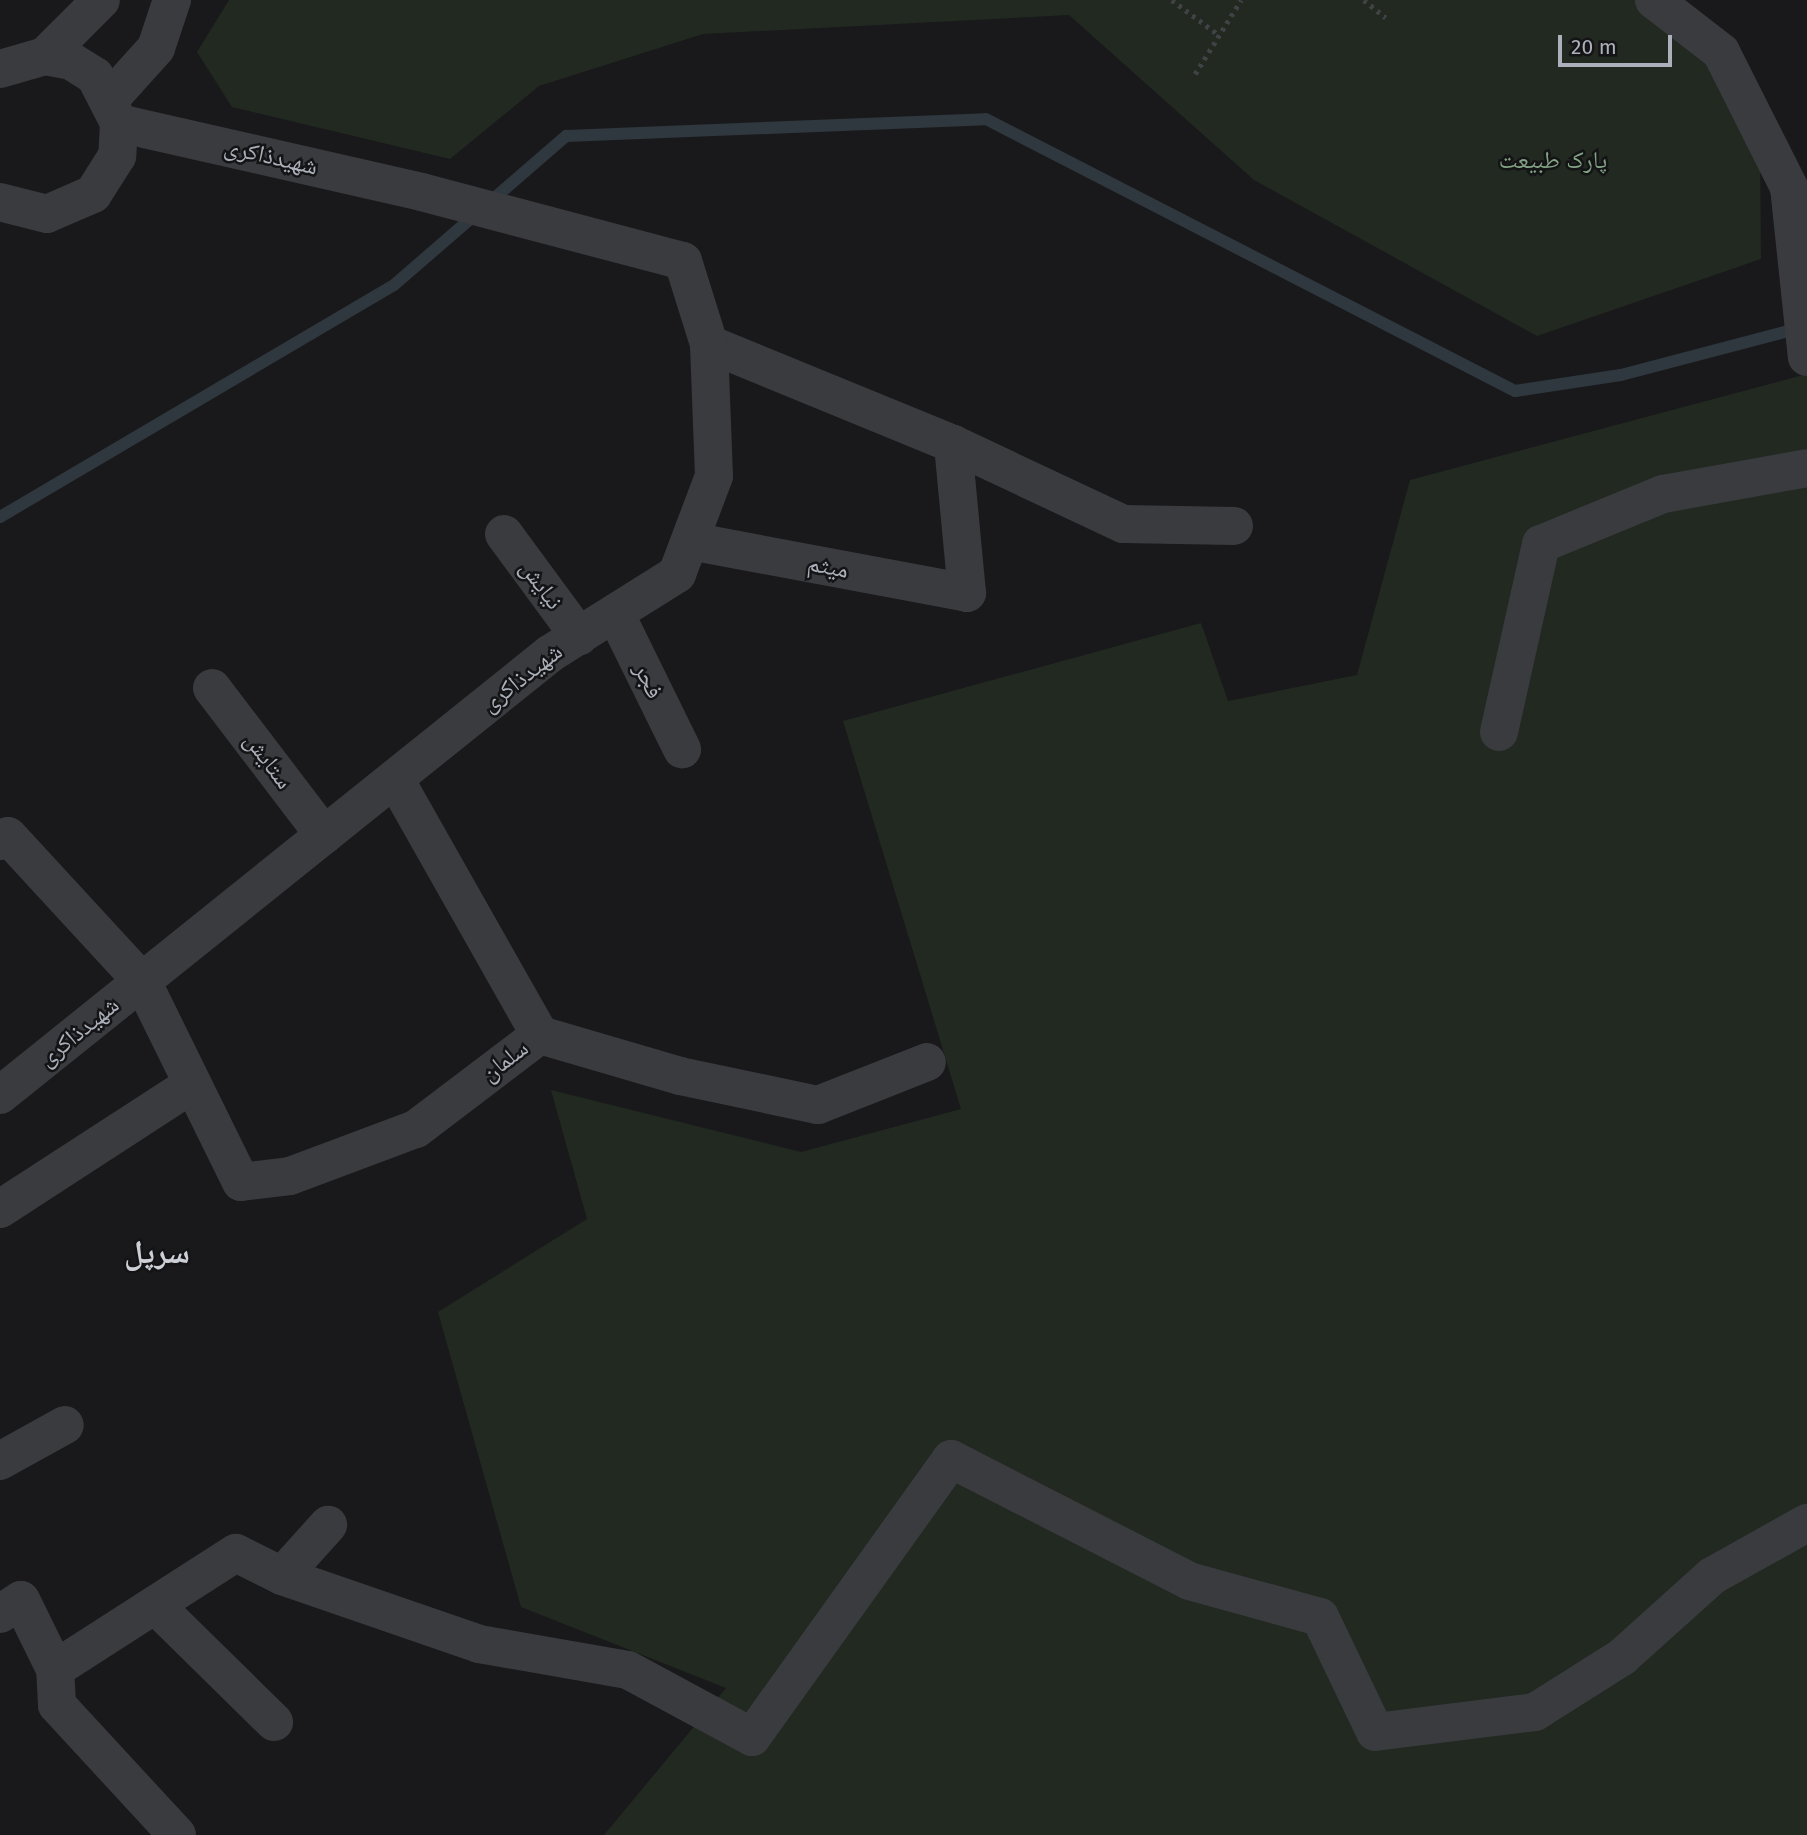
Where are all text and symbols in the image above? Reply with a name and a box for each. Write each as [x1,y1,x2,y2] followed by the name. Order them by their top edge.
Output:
[1562,21,1676,65] scale bar
[1571,34,1617,60] text: 20 m
[221,132,321,182] street label: شهیدذاکری
[1499,147,1607,175] park label: پارک طبیعت
[805,549,851,585] street label: میثم
[513,555,569,615] street label: نیایش
[476,637,568,719] street label: شهیدذاکری
[627,659,669,703] street label: فجر
[237,727,299,795] street label: ستایش
[33,991,125,1073] street label: شهیدذاکری
[476,1034,534,1088] street label: سلمان
[124,1233,190,1271] district label: سرپل

